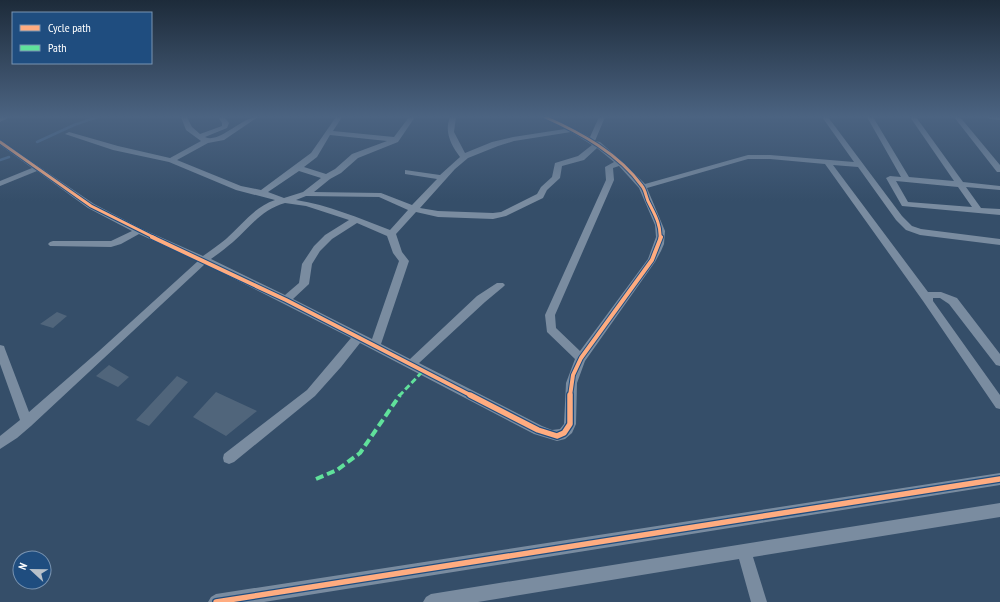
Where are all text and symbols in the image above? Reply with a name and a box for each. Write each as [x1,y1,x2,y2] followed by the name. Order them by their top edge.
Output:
[12,12,152,64] legend
[48,20,91,35] text: Cycle path
[48,40,66,55] text: Path
[12,550,52,590] north arrow
[15,561,30,572] text: N

